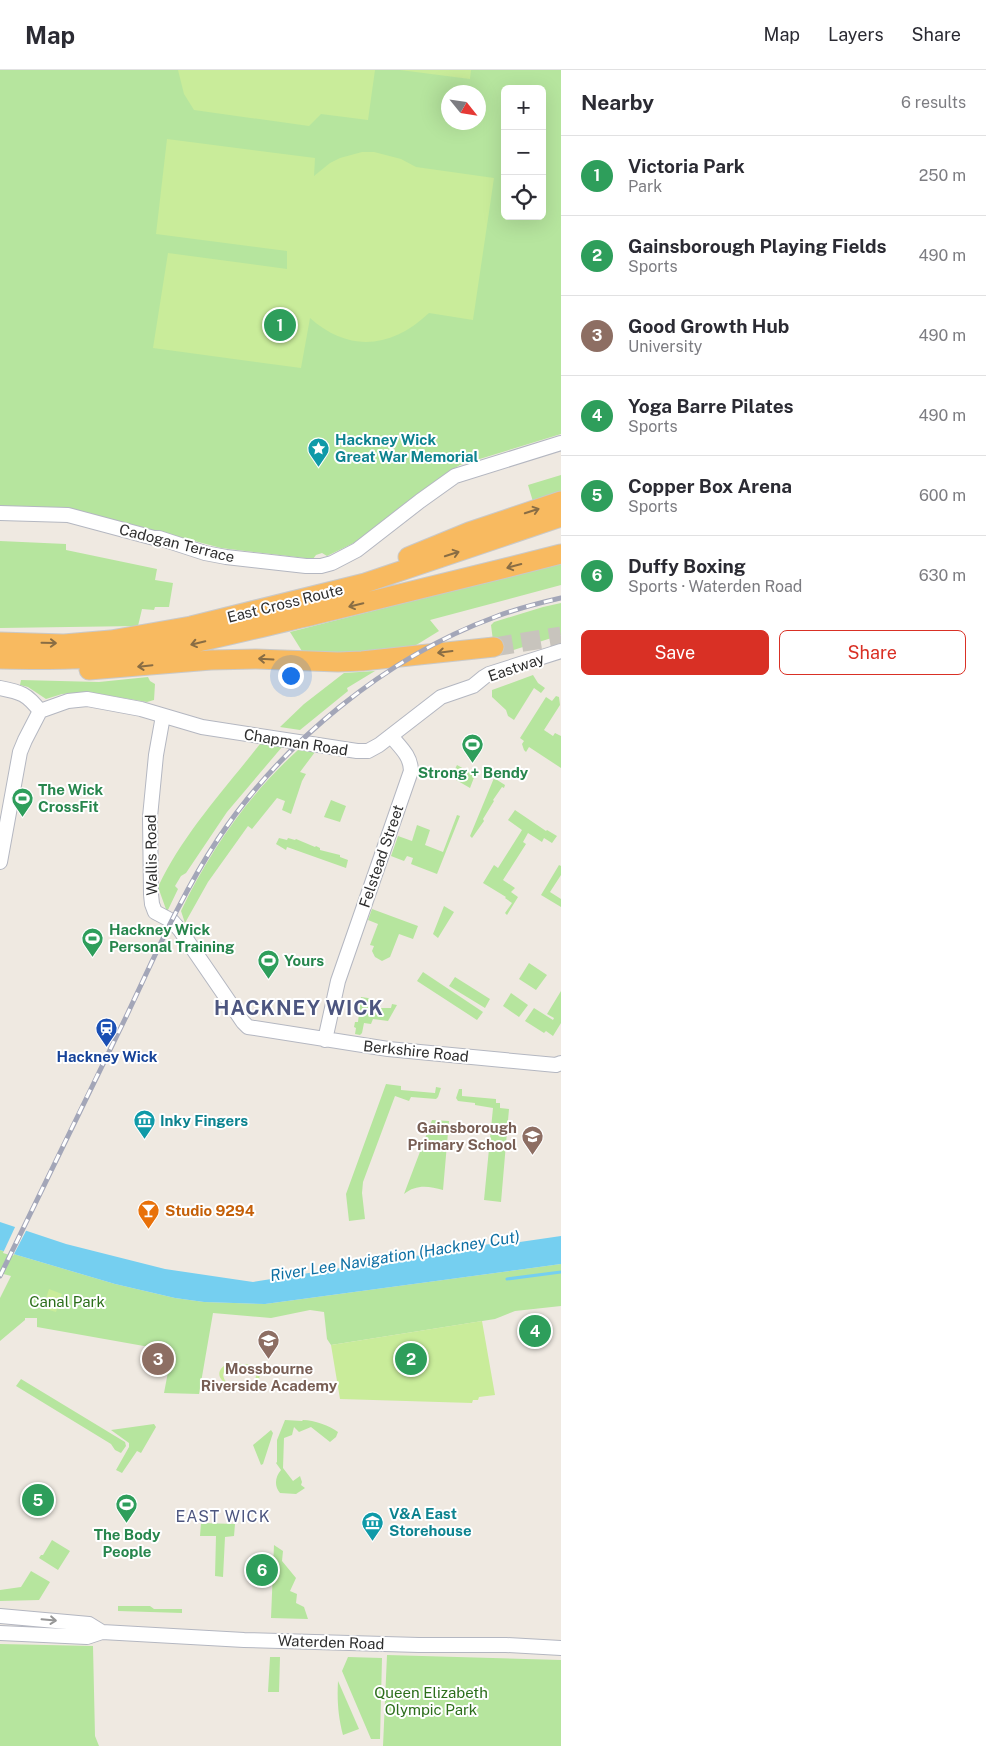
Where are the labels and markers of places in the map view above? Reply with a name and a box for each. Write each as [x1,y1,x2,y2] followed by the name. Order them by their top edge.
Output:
[264,306,296,344] pin: 1
[335,431,479,465] place label: Hackney Wick Great War Memorial
[307,436,331,467] place icon: Hackney Wick Great War Memorial
[461,732,485,763] sports icon: Strong + Bendy
[418,764,529,781] place label: Strong + Bendy
[38,781,104,815] place label: The Wick CrossFit
[10,786,34,817] sports icon: The Wick CrossFit
[109,921,235,955] place label: Hackney Wick Personal Training
[81,926,105,957] sports icon: Hackney Wick Personal Training
[256,948,280,979] sports icon: Yours
[284,952,324,969] place label: Yours
[95,1016,119,1047] station icon: Hackney Wick
[56,1048,158,1065] place label: Hackney Wick
[132,1108,156,1139] museum icon: Inky Fingers
[160,1112,248,1129] place label: Inky Fingers
[407,1119,517,1153] place label: Gainsborough Primary School
[521,1124,545,1155] school or university icon: Gainsborough Primary School
[137,1198,161,1229] bar icon: Studio 9294
[165,1202,255,1219] place label: Studio 9294
[519,1312,551,1350] pin: 4
[257,1328,281,1359] school or university icon: Mossbourne Riverside Academy
[142,1340,174,1378] pin: 3
[395,1340,427,1378] pin: 2
[201,1360,338,1394] place label: Mossbourne Riverside Academy
[22,1481,54,1519] pin: 5
[115,1493,139,1524] sports icon: The Body People
[389,1505,472,1539] place label: V&A East Storehouse
[361,1510,385,1541] museum icon: V&A East Storehouse
[94,1526,161,1560] place label: The Body People
[246,1551,278,1589] pin: 6

